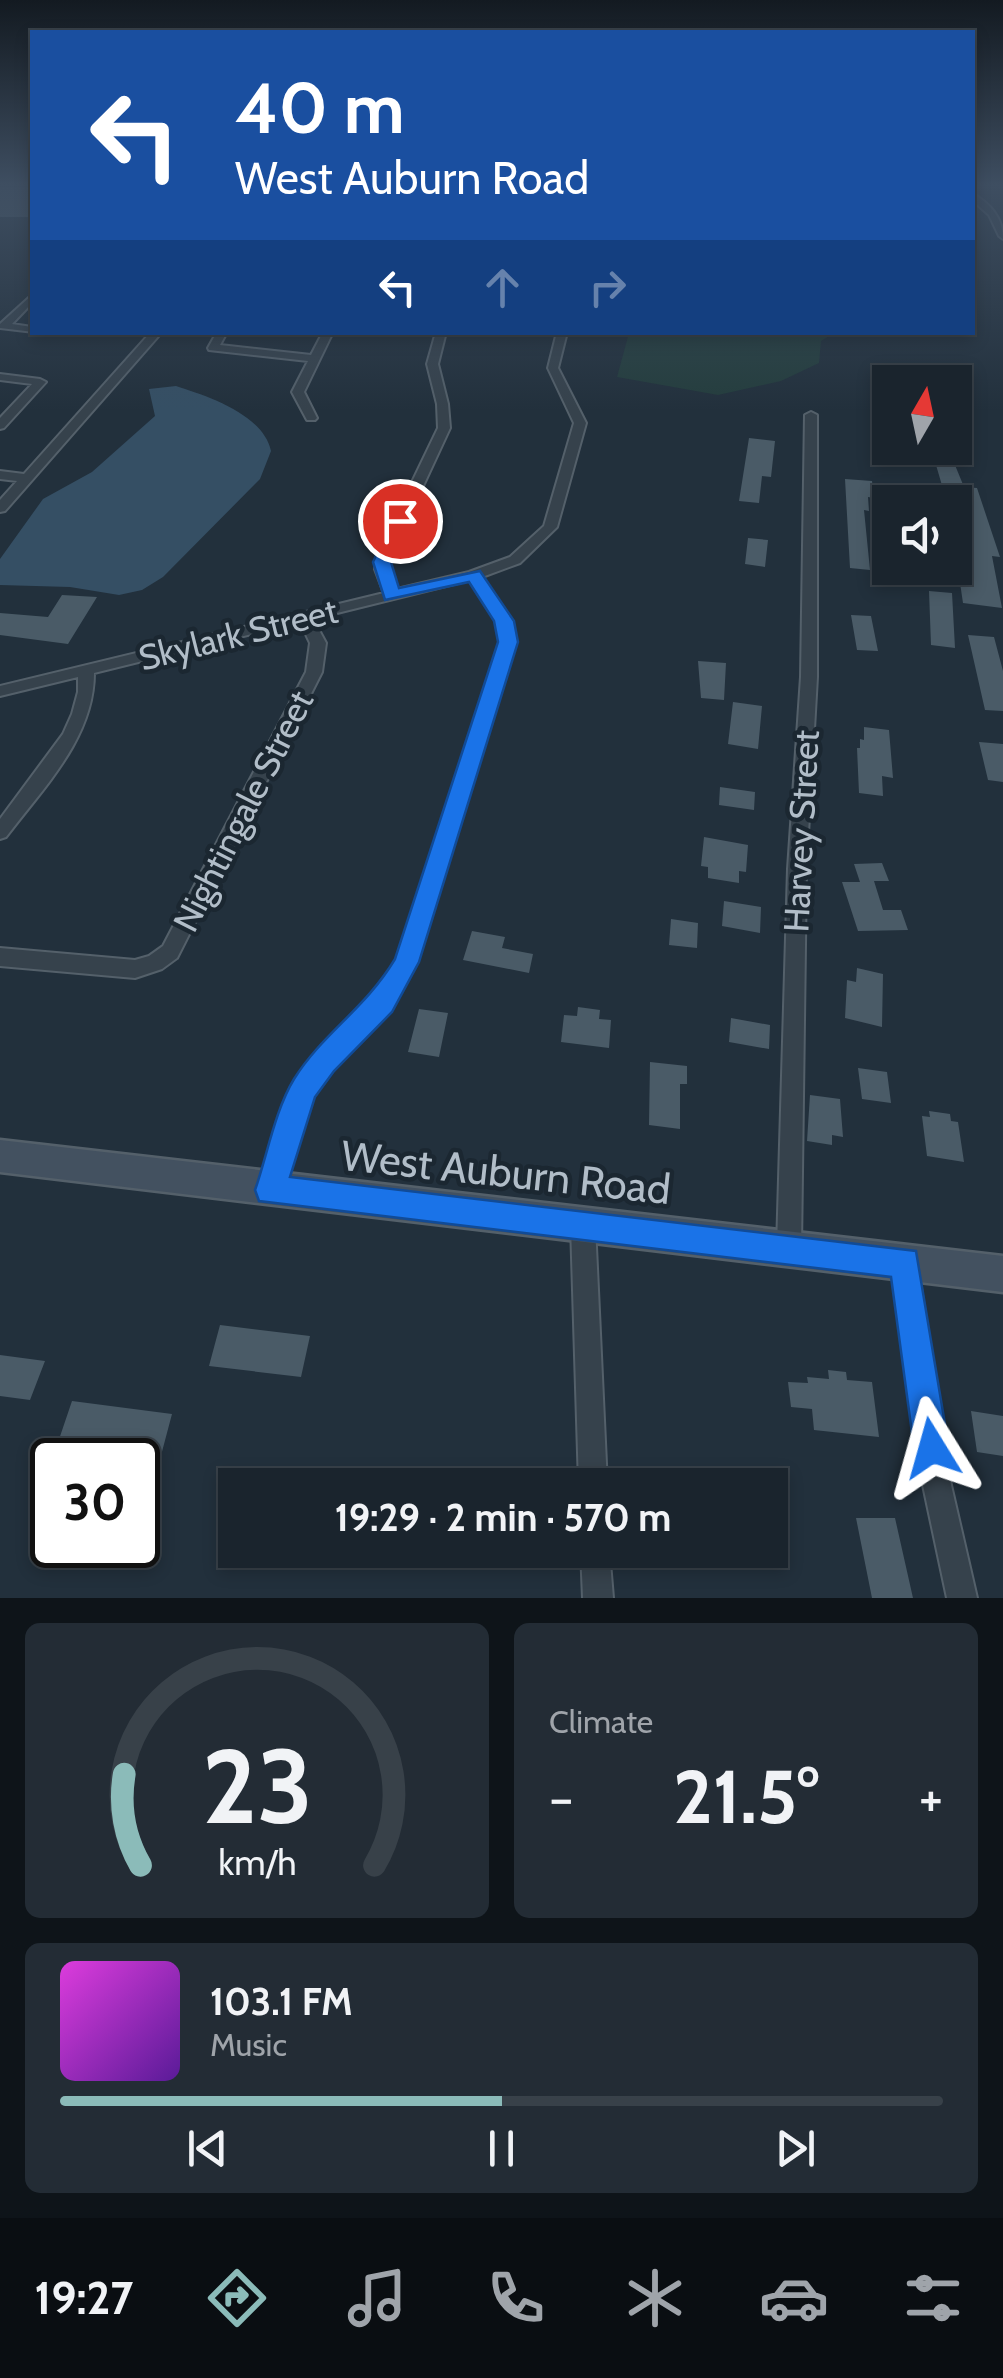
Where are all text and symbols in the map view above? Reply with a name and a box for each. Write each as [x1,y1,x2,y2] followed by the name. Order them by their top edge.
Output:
[235,65,404,151] text: 40 m
[70,70,200,200] icon: left
[235,151,589,205] text: West Auburn Road
[370,260,425,315] icon: left
[475,260,530,315] icon: ahead
[580,260,635,315] icon: right
[872,365,972,465] north arrow
[872,365,972,585] map controls
[358,479,443,564] pin
[872,485,972,585] button: sound
[373,494,428,549] icon: arrive
[134,589,342,679] street label: Skylark Street
[164,683,322,939] street label: Nightingale Street
[774,729,828,933] street label: Harvey Street
[339,1129,673,1215] street label: West Auburn Road
[880,1396,984,1500] position arrow
[30,1438,160,1568] speed limit sign: 30
[335,1494,671,1541] text: 19:29 · 2 min · 570 m
[549,1702,653,1741] text: Climate
[201,1723,313,1849] text: 23
[673,1751,819,1842] text: 21.5°
[549,1764,573,1831] text: −
[919,1764,943,1831] text: +
[218,1841,296,1884] text: km/h
[210,1978,353,2025] text: 103.1 FM
[210,2025,287,2064] text: Music
[180,2121,235,2176] icon: previous
[474,2121,529,2176] icon: pause
[768,2121,823,2176] icon: next
[202,2263,272,2333] icon: directions
[342,2263,412,2333] icon: music
[481,2263,551,2333] icon: phone
[620,2263,690,2333] icon: climate
[759,2263,829,2333] icon: car
[898,2263,968,2333] icon: filters
[35,2271,133,2325] text: 19:27

